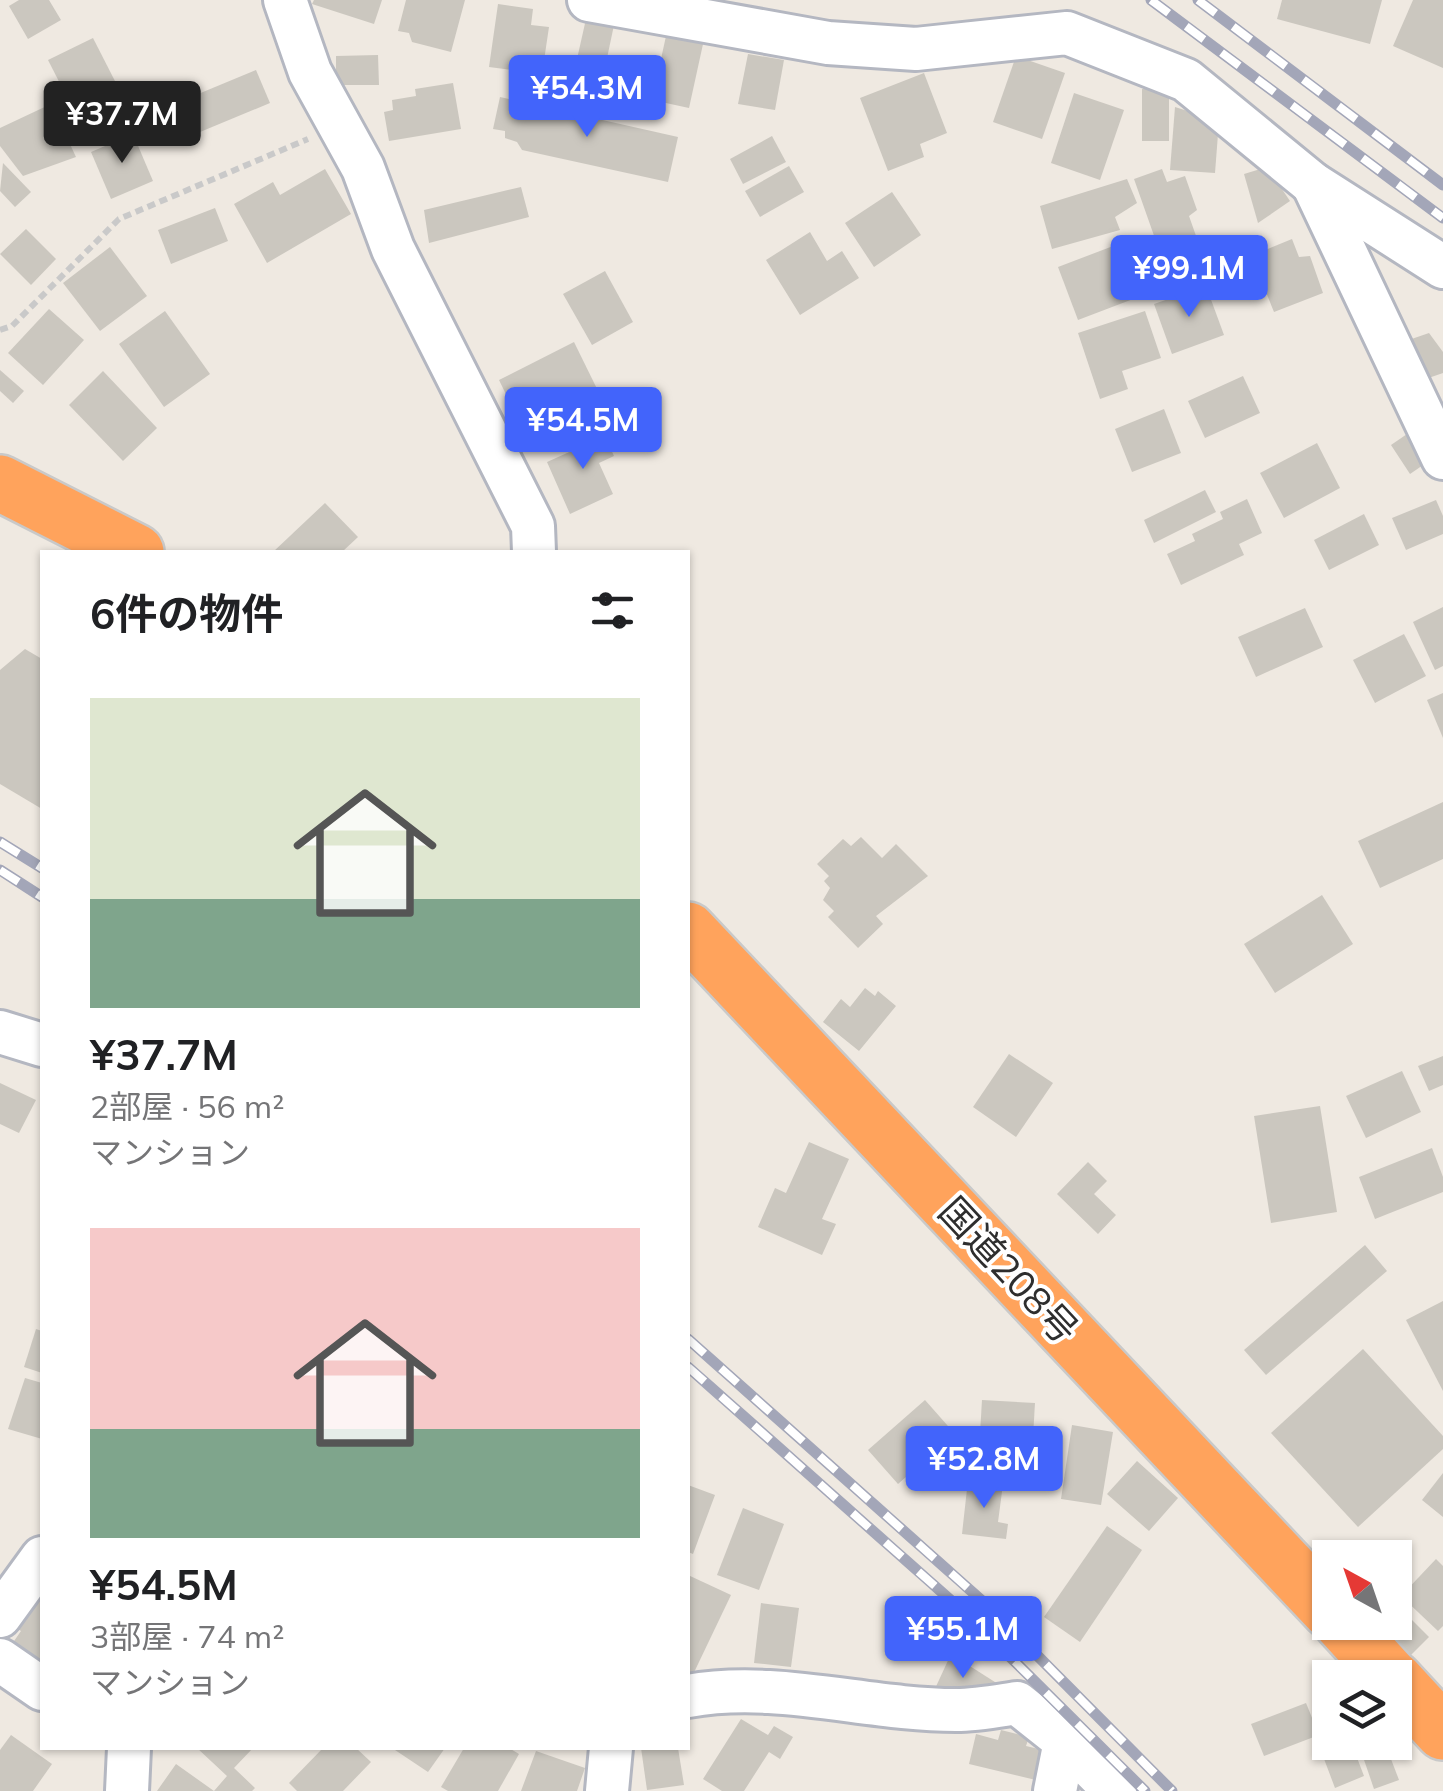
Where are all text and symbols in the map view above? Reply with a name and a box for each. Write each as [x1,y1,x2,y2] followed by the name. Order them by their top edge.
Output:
[506,55,668,140] pin: ¥54.3M
[531,67,643,107] text: ¥54.3M
[41,81,203,166] pin: ¥37.7M
[66,93,178,133] text: ¥37.7M
[1108,235,1270,320] pin: ¥99.1M
[1133,247,1245,287] text: ¥99.1M
[502,387,664,472] pin: ¥54.5M
[527,399,639,439] text: ¥54.5M
[585,583,640,638] icon: filters
[90,587,283,640] text: 6件の物件
[275,763,455,943] icon: home
[90,1028,238,1081] text: ¥37.7M
[90,1086,284,1126] text: 2部屋 · 56 m²
[90,1132,250,1172] text: マンション
[929,1187,1089,1353] street label: 国道208号
[275,1293,455,1473] icon: home
[903,1426,1065,1511] pin: ¥52.8M
[928,1438,1040,1478] text: ¥52.8M
[1312,1540,1412,1640] north arrow
[1312,1540,1412,1760] map controls
[90,1558,238,1611] text: ¥54.5M
[882,1596,1044,1681] pin: ¥55.1M
[907,1608,1019,1648] text: ¥55.1M
[90,1616,284,1656] text: 3部屋 · 74 m²
[1312,1660,1412,1760] button: layers
[90,1662,250,1702] text: マンション

